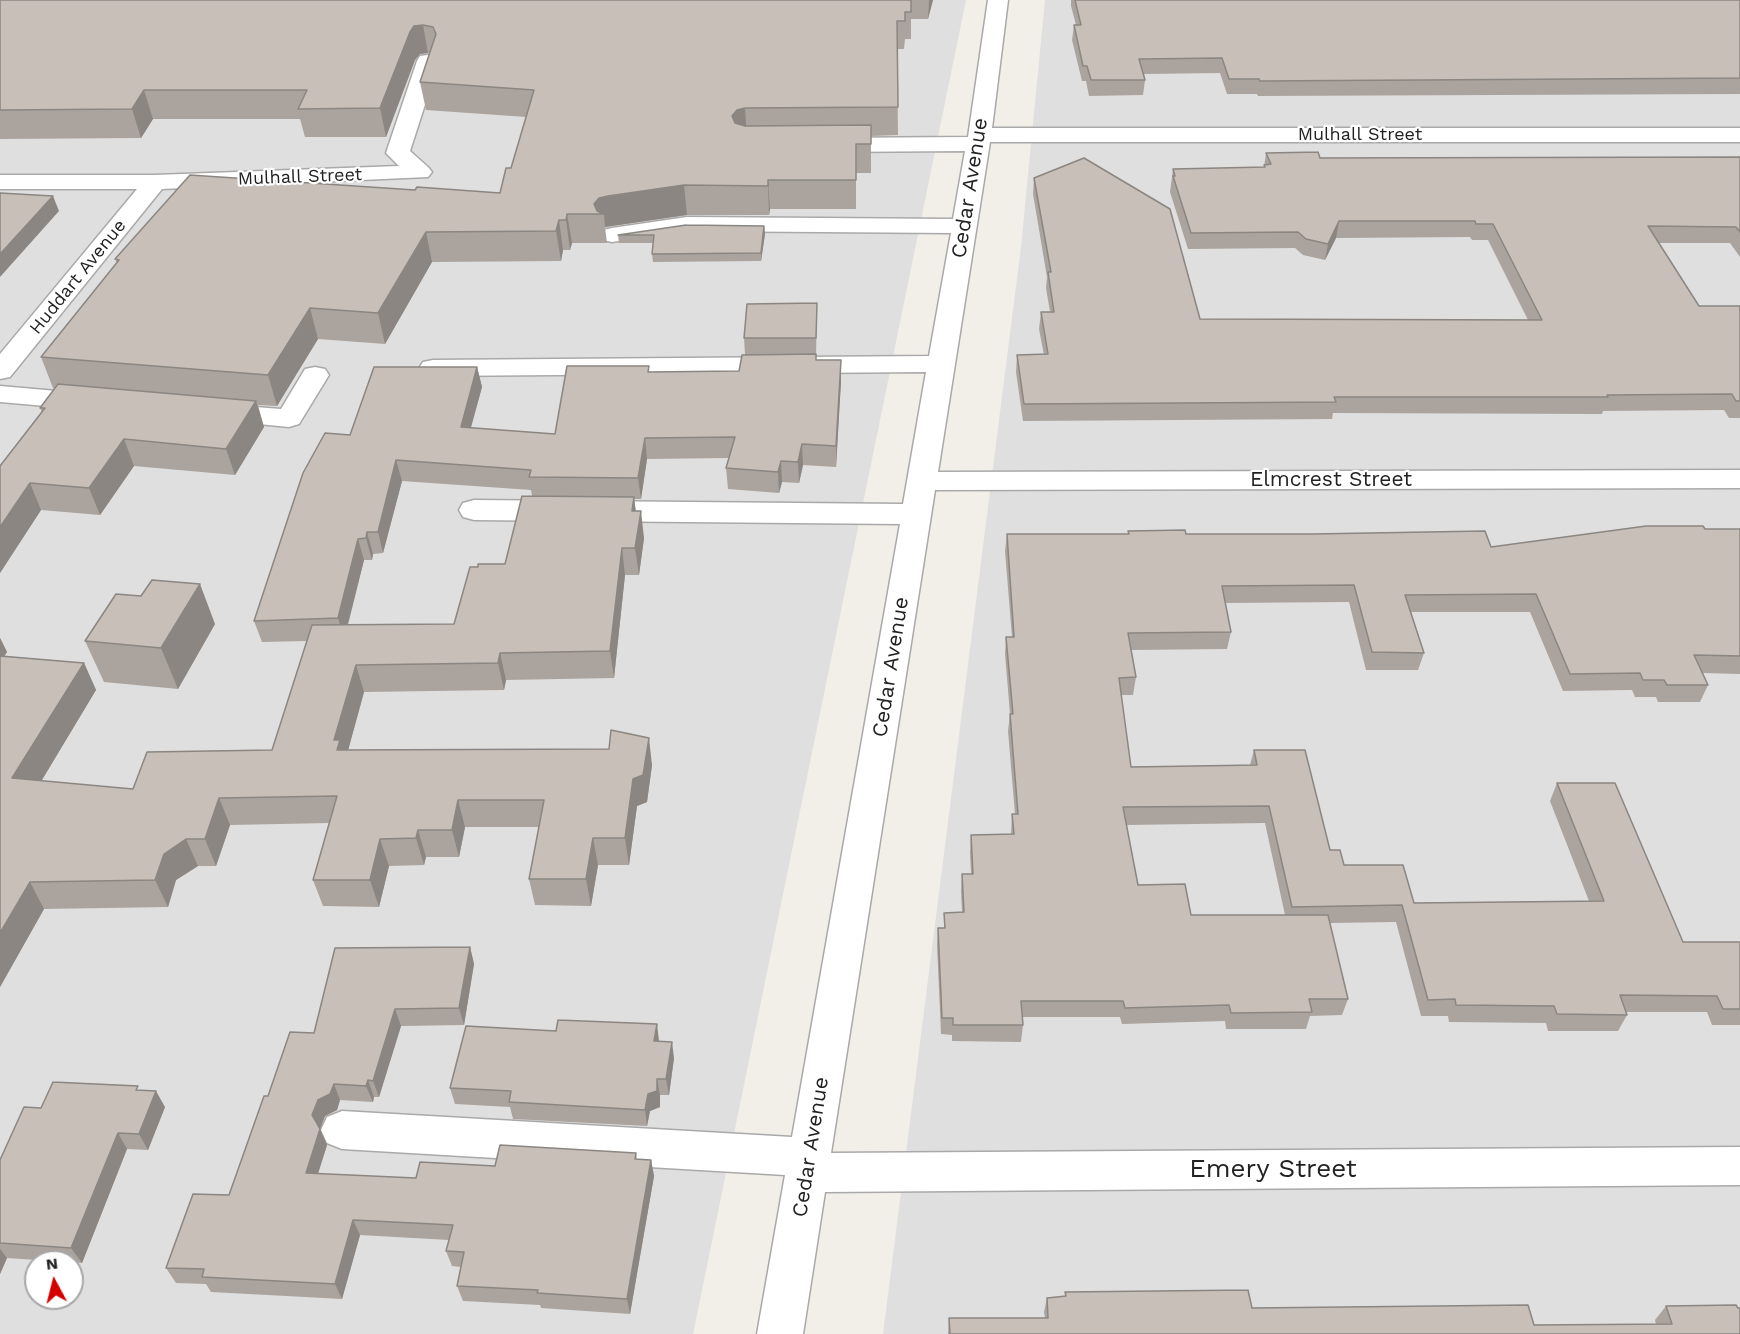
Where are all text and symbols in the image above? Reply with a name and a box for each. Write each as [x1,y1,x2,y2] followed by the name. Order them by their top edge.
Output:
[946,116,994,260] street label: Cedar Avenue
[1298,124,1422,146] street label: Mulhall Street
[237,164,363,190] street label: Mulhall Street
[25,215,131,339] street label: Huddart Avenue
[1250,467,1412,493] street label: Elmcrest Street
[867,595,915,739] street label: Cedar Avenue
[787,1075,835,1219] street label: Cedar Avenue
[1189,1153,1357,1185] street label: Emery Street
[24,1250,84,1310] north arrow
[45,1253,59,1274] text: N

